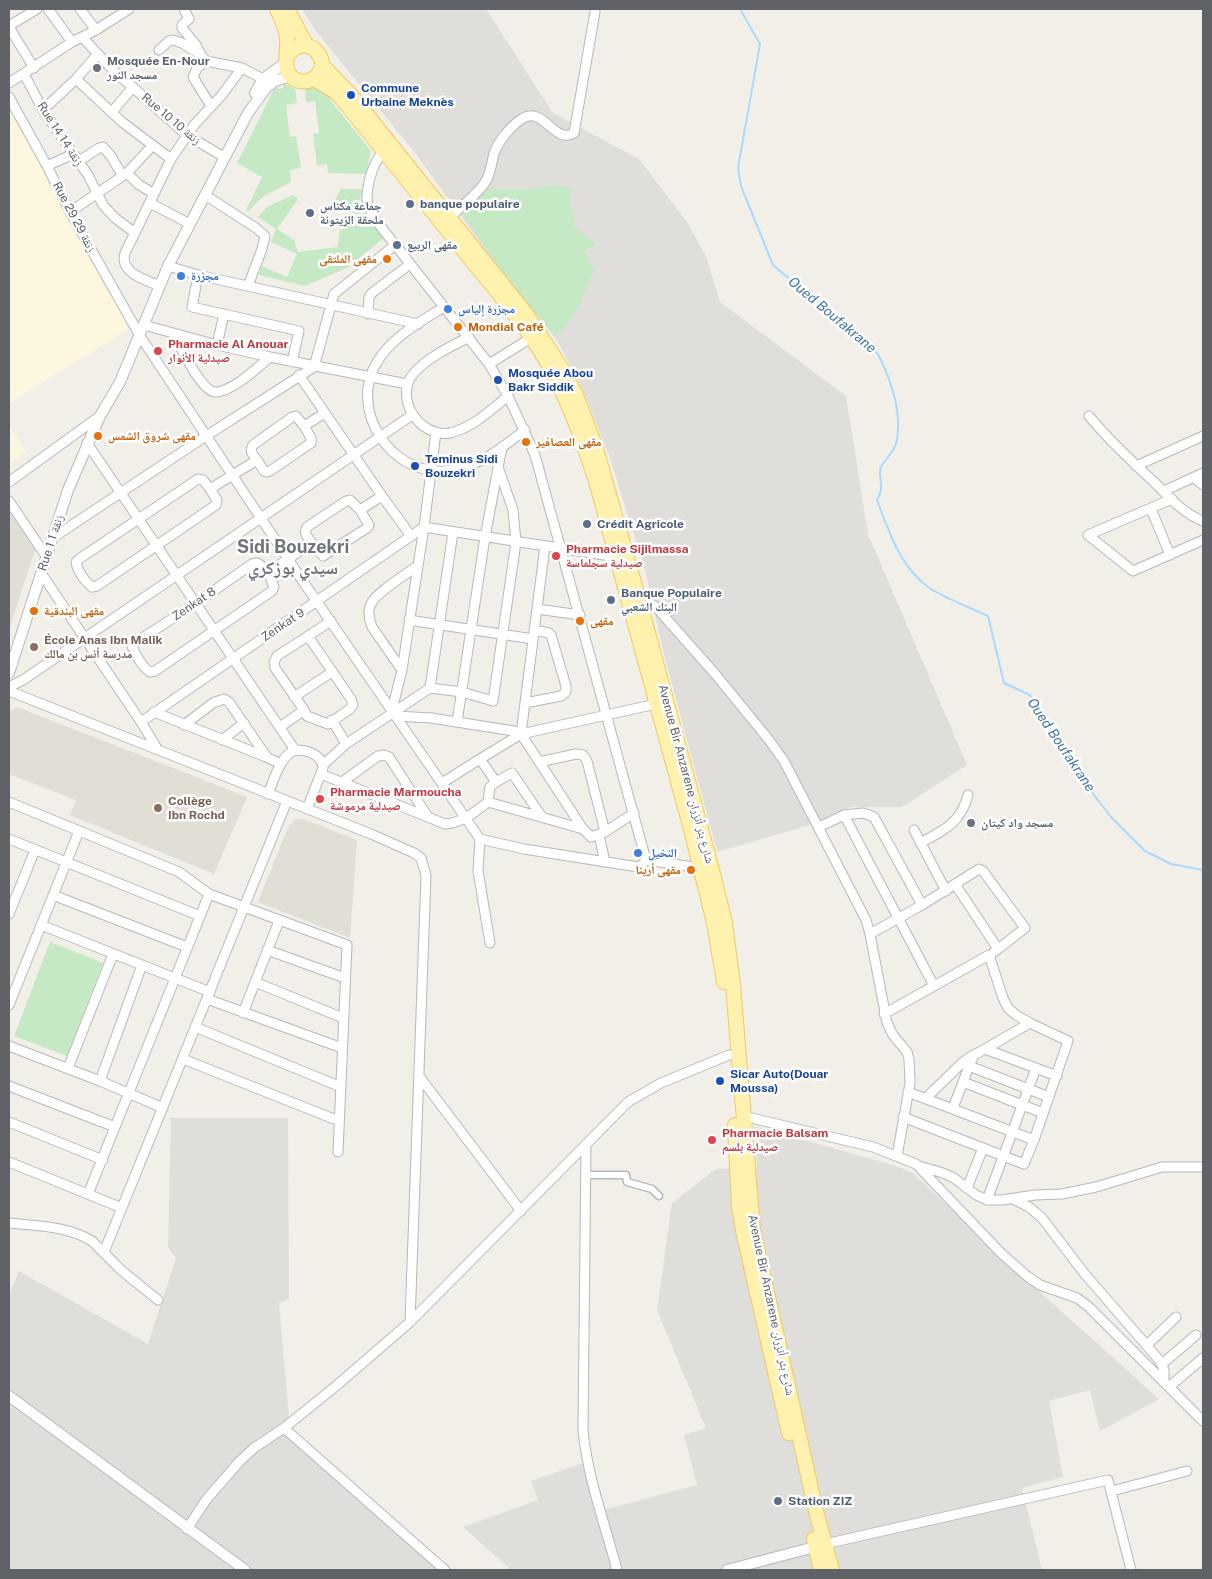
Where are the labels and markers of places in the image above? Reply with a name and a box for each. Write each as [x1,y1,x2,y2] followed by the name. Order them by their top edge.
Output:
[107,54,210,82] place label: Mosquée En-Nour مسجد النور
[91,62,103,74] marker: Mosquée En-Nour مسجد النور
[361,81,454,109] place label: Commune Urbaine Meknès
[345,89,357,101] marker: Commune Urbaine Meknès
[420,197,520,211] place label: banque populaire
[404,198,416,210] marker: banque populaire
[320,199,384,227] place label: جماعة مكناس ملحقة الزيتونة
[304,207,316,219] marker: جماعة مكناس ملحقة الزيتونة
[407,238,457,252] place label: مقهى الربيع
[391,239,403,251] marker: مقهى الربيع
[319,252,377,266] place label: مقهى الملتقى
[381,253,393,265] marker: مقهى الملتقى
[191,269,219,283] place label: مجزرة
[175,270,187,282] marker: مجزرة
[458,302,515,316] place label: مجزرة إلياس
[442,303,454,315] marker: مجزرة إلياس
[468,320,544,334] place label: Mondial Café
[452,321,464,333] marker: Mondial Café
[168,337,288,365] place label: Pharmacie Al Anouar صيدلية الأنوار
[152,345,164,357] marker: Pharmacie Al Anouar صيدلية الأنوار
[508,366,593,394] place label: Mosquée Abou Bakr Siddik
[492,374,504,386] marker: Mosquée Abou Bakr Siddik
[108,429,196,443] place label: مقهى شروق الشمس
[92,430,104,442] marker: مقهى شروق الشمس
[536,435,602,449] place label: مقهى العصافير
[520,436,532,448] marker: مقهى العصافير
[425,452,498,480] place label: Teminus Sidi Bouzekri
[409,460,421,472] marker: Teminus Sidi Bouzekri
[597,517,684,531] place label: Crédit Agricole
[581,518,593,530] marker: Crédit Agricole
[566,542,689,570] place label: Pharmacie Sijilmassa صيدلية سجلماسة
[550,550,562,562] marker: Pharmacie Sijilmassa صيدلية سجلماسة
[621,586,722,614] place label: Banque Populaire البنك الشعبي
[605,594,617,606] marker: Banque Populaire البنك الشعبي
[44,604,104,618] place label: مقهى البندقية
[28,605,40,617] marker: مقهى البندقية
[590,614,614,628] place label: مقهى
[574,615,586,627] marker: مقهى
[44,633,162,661] place label: École Anas Ibn Malik مدرسة أنس بن مالك
[28,641,40,653] marker: École Anas Ibn Malik مدرسة أنس بن مالك
[330,785,461,813] place label: Pharmacie Marmoucha صيدلية مرموشة
[314,793,326,805] marker: Pharmacie Marmoucha صيدلية مرموشة
[168,794,225,822] place label: Collège Ibn Rochd
[152,802,164,814] marker: Collège Ibn Rochd
[981,816,1053,830] place label: مسجد واد كيتان
[965,817,977,829] marker: مسجد واد كيتان
[648,846,677,860] place label: النخيل
[632,847,644,859] marker: النخيل
[636,863,681,877] place label: مقهى أرينا
[685,864,697,876] marker: مقهى أرينا
[730,1067,828,1095] place label: Sicar Auto(Douar Moussa)
[714,1075,726,1087] marker: Sicar Auto(Douar Moussa)
[722,1126,828,1154] place label: Pharmacie Balsam صيدلية بلسم
[706,1134,718,1146] marker: Pharmacie Balsam صيدلية بلسم
[788,1494,852,1508] place label: Station ZIZ
[772,1495,784,1507] marker: Station ZIZ

